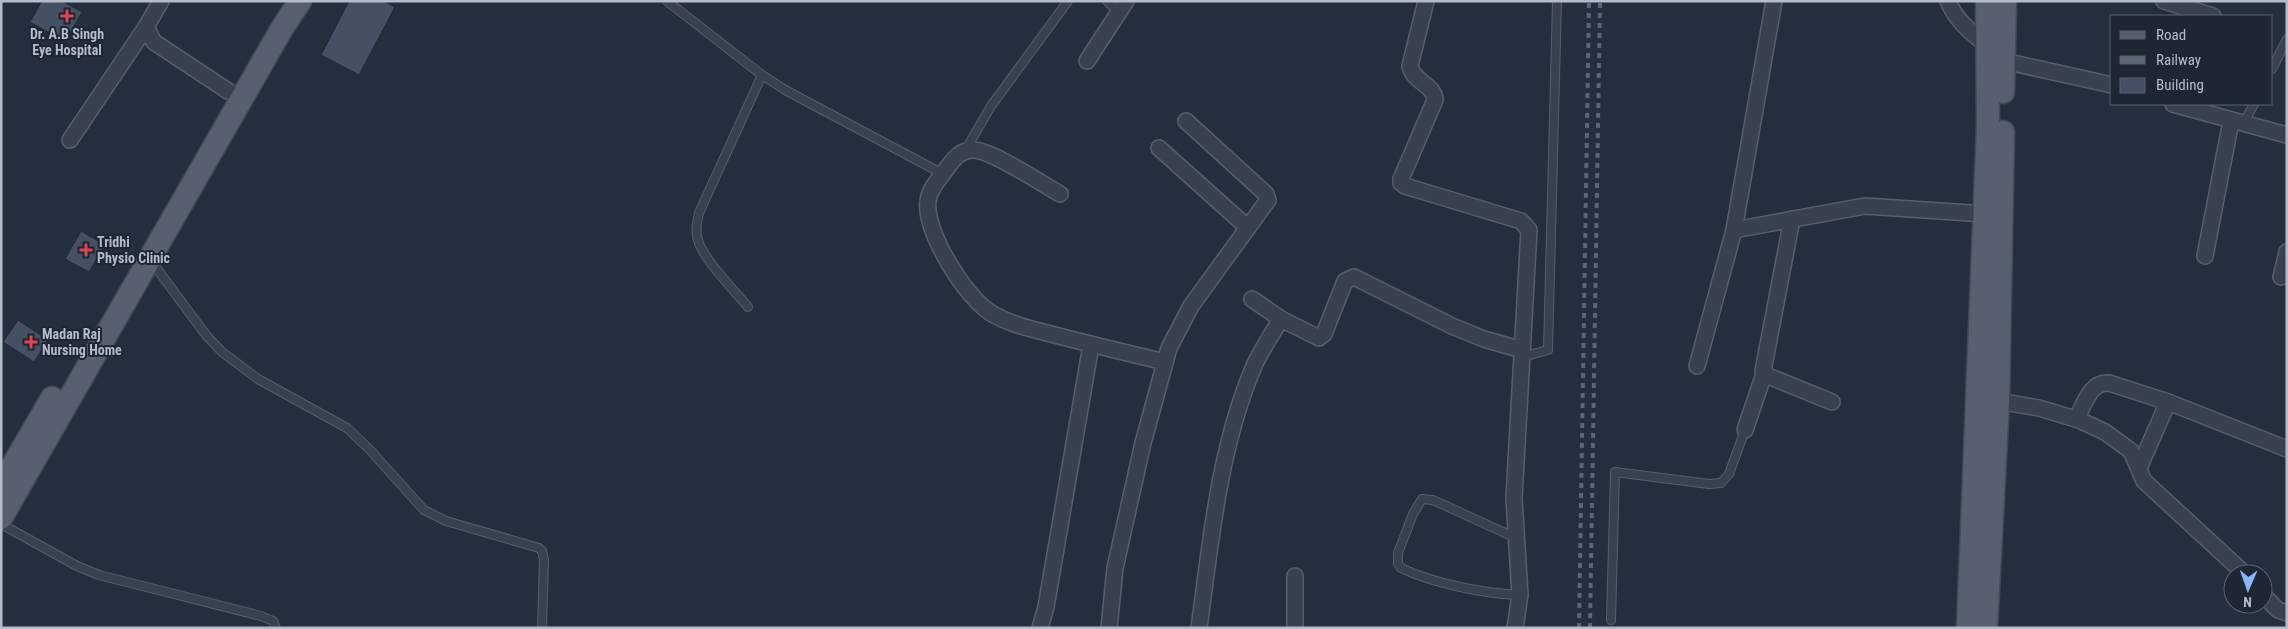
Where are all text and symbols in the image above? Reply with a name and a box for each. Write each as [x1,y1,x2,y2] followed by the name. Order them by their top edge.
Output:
[60,9,74,23] marker: Dr. A.B Singh Eye Hospital
[2110,15,2273,105] legend
[30,26,104,58] place label: Dr. A.B Singh Eye Hospital
[2156,26,2186,44] text: Road
[2156,51,2201,69] text: Railway
[2156,76,2204,94] text: Building
[97,234,171,266] place label: Tridhi Physio Clinic
[79,243,93,257] marker: Tridhi Physio Clinic
[42,326,122,358] place label: Madan Raj Nursing Home
[24,335,38,349] marker: Madan Raj Nursing Home
[2223,564,2273,614] north arrow
[2243,594,2252,610] text: N

